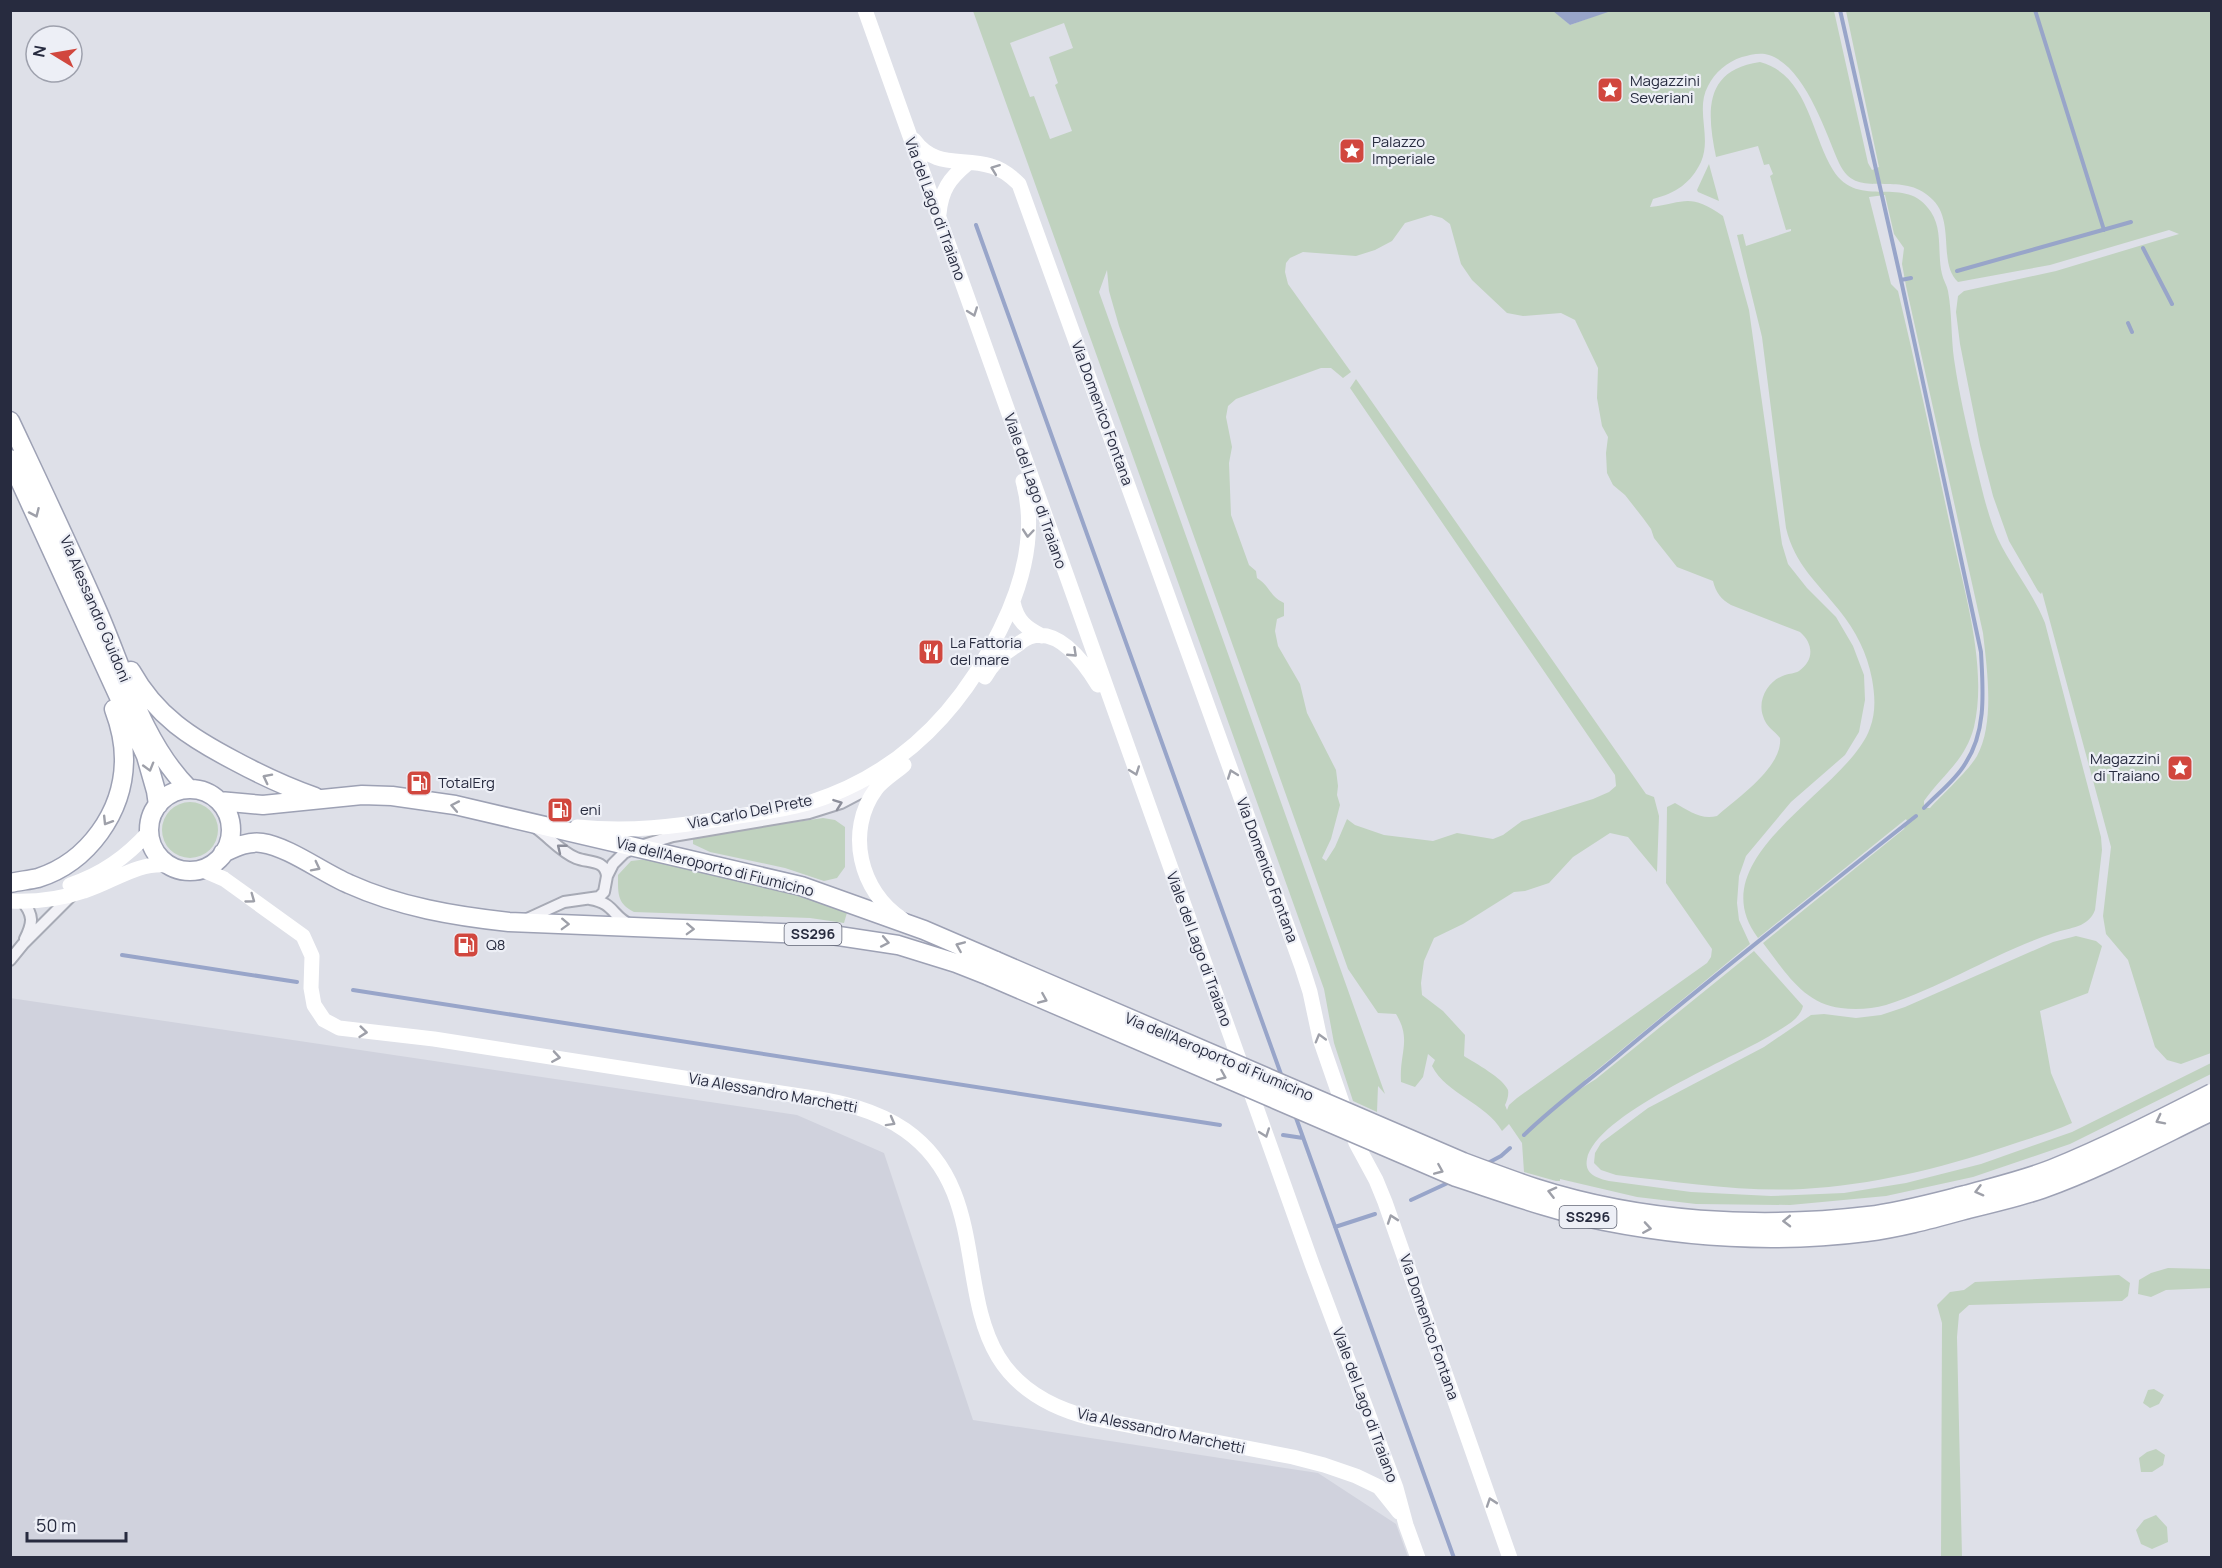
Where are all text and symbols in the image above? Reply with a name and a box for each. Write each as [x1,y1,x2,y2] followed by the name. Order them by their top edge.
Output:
[24,24,84,84] north arrow
[27,43,51,59] text: N
[1630,70,1700,108] place label: Magazzini Severiani
[1595,75,1625,105] place icon: Magazzini Severiani
[1372,131,1436,169] place label: Palazzo Imperiale
[900,134,971,284] street label: Via del Lago di Traiano
[1337,136,1367,166] place icon: Palazzo Imperiale
[990,163,1001,176] one-way arrow
[965,306,978,317] one-way arrow
[1066,337,1138,488] street label: Via Domenico Fontana
[999,410,1072,572] street label: Viale del Lago di Traiano
[27,506,39,517] one-way arrow
[1022,528,1035,538] one-way arrow
[55,532,136,685] street label: Via Alessandro Guidoni
[950,632,1022,670] place label: La Fattoria del mare
[916,637,946,667] restaurant icon: La Fattoria del mare
[1066,646,1077,657] one-way arrow
[2090,748,2160,786] place label: Magazzini di Traiano
[2165,753,2195,783] place icon: Magazzini di Traiano
[142,762,155,772] one-way arrow
[1128,765,1141,776] one-way arrow
[404,768,434,798] fuel station icon: TotalErg
[1227,769,1240,780] one-way arrow
[438,772,495,793] place label: TotalErg
[263,774,274,785] one-way arrow
[686,789,814,834] street label: Via Carlo Del Prete
[1231,794,1303,945] street label: Via Domenico Fontana
[545,795,575,825] fuel station icon: eni
[832,798,843,811] one-way arrow
[580,799,601,820] place label: eni
[451,800,461,813] one-way arrow
[102,815,114,825] one-way arrow
[614,832,816,901] street label: Via dell'Aeroporto di Fiumicino
[557,844,568,855] one-way arrow
[310,860,321,872] one-way arrow
[1162,868,1237,1029] street label: Viale del Lago di Traiano
[245,892,256,903] one-way arrow
[560,918,569,931] one-way arrow
[686,923,695,935] one-way arrow
[784,923,842,945] road number: SS296
[451,930,481,960] fuel station icon: Q8
[486,934,506,955] place label: Q8
[879,935,889,948] one-way arrow
[955,941,966,953] one-way arrow
[1036,992,1047,1004] one-way arrow
[1122,1007,1317,1106] street label: Via dell'Aeroporto di Fiumicino
[358,1025,367,1038] one-way arrow
[1315,1034,1327,1044] one-way arrow
[551,1051,561,1063] one-way arrow
[687,1067,859,1118] street label: Via Alessandro Marchetti
[1215,1069,1226,1081] one-way arrow
[2155,1113,2166,1124] one-way arrow
[884,1115,895,1126] one-way arrow
[1258,1127,1271,1138] one-way arrow
[1433,1163,1444,1175] one-way arrow
[1974,1184,1984,1196] one-way arrow
[1548,1187,1558,1200] one-way arrow
[1560,1206,1616,1228] road number: SS296
[1386,1214,1399,1225] one-way arrow
[1782,1215,1791,1228] one-way arrow
[1642,1221,1652,1233] one-way arrow
[1395,1251,1464,1402] street label: Via Domenico Fontana
[1328,1324,1403,1485] street label: Viale del Lago di Traiano
[1075,1402,1247,1459] street label: Via Alessandro Marchetti
[1486,1497,1498,1508] one-way arrow
[27,1505,126,1543] scale bar
[36,1513,76,1537] text: 50 m

